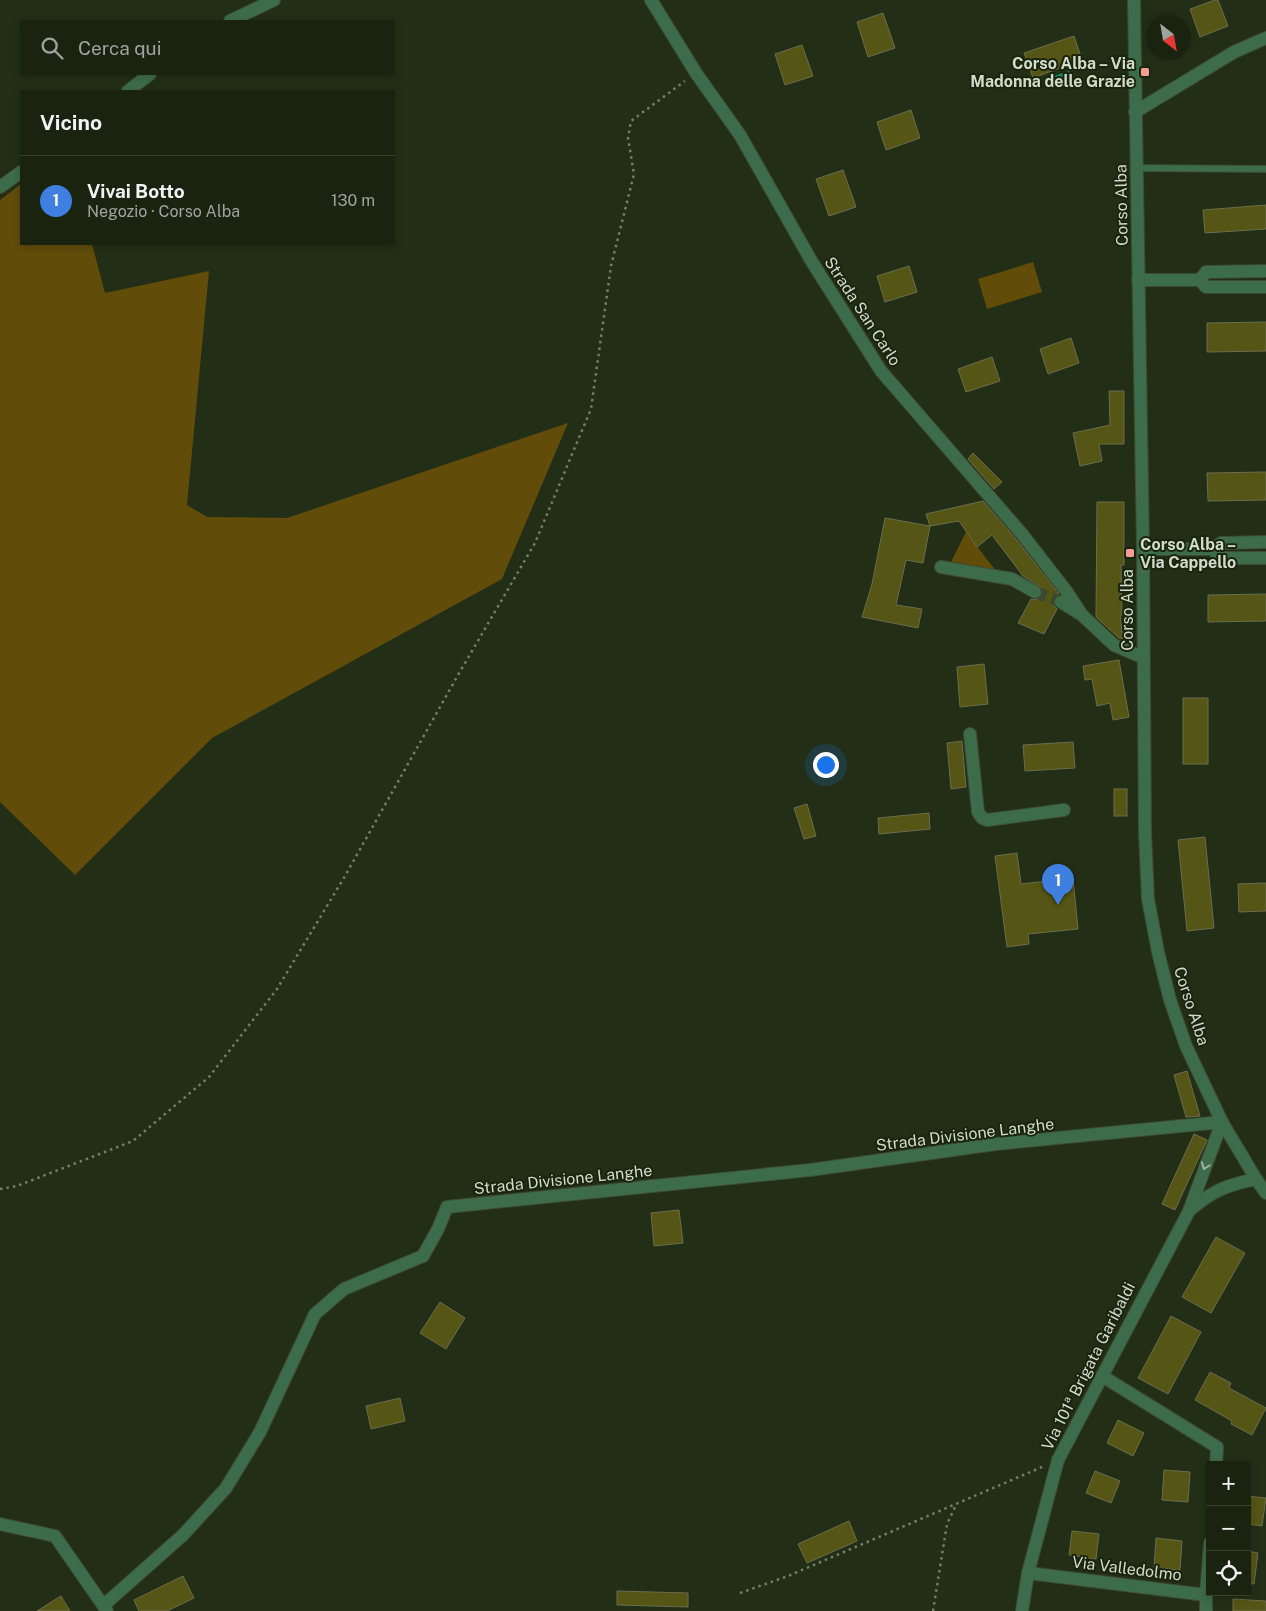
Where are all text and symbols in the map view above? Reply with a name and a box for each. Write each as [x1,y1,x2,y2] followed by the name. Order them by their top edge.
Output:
[1146,15,1191,60] north arrow
[20,20,395,75] search box
[38,34,66,62] icon: search
[78,37,161,59] text: Cerca qui
[970,54,1135,91] place label: Corso Alba – Via Madonna delle Grazie
[1139,66,1151,78] marker: Corso Alba – Via Madonna delle Grazie
[40,110,102,135] text: Vicino
[1111,164,1132,246] street label: Corso Alba
[87,180,185,202] text: Vivai Botto
[53,191,59,210] text: 1
[331,191,375,210] text: 130 m
[87,202,240,221] text: Negozio · Corso Alba
[820,253,905,369] street label: Strada San Carlo
[1140,535,1236,572] place label: Corso Alba – Via Cappello
[1124,547,1136,559] marker: Corso Alba – Via Cappello
[1118,569,1137,651] street label: Corso Alba
[813,752,839,778] your location
[1042,864,1074,905] pin: 1
[1170,964,1213,1048] street label: Corso Alba
[875,1114,1055,1155] street label: Strada Divisione Langhe
[473,1161,653,1198] street label: Strada Divisione Langhe
[1201,1161,1211,1170] one-way arrow
[1038,1279,1139,1453] street label: Via 101ª Brigata Garibaldi
[1206,1461,1251,1596] map controls
[1206,1461,1251,1506] button: +
[1206,1506,1251,1551] button: −
[1206,1551,1251,1596] button: locate
[1071,1552,1183,1585] street label: Via Valledolmo

